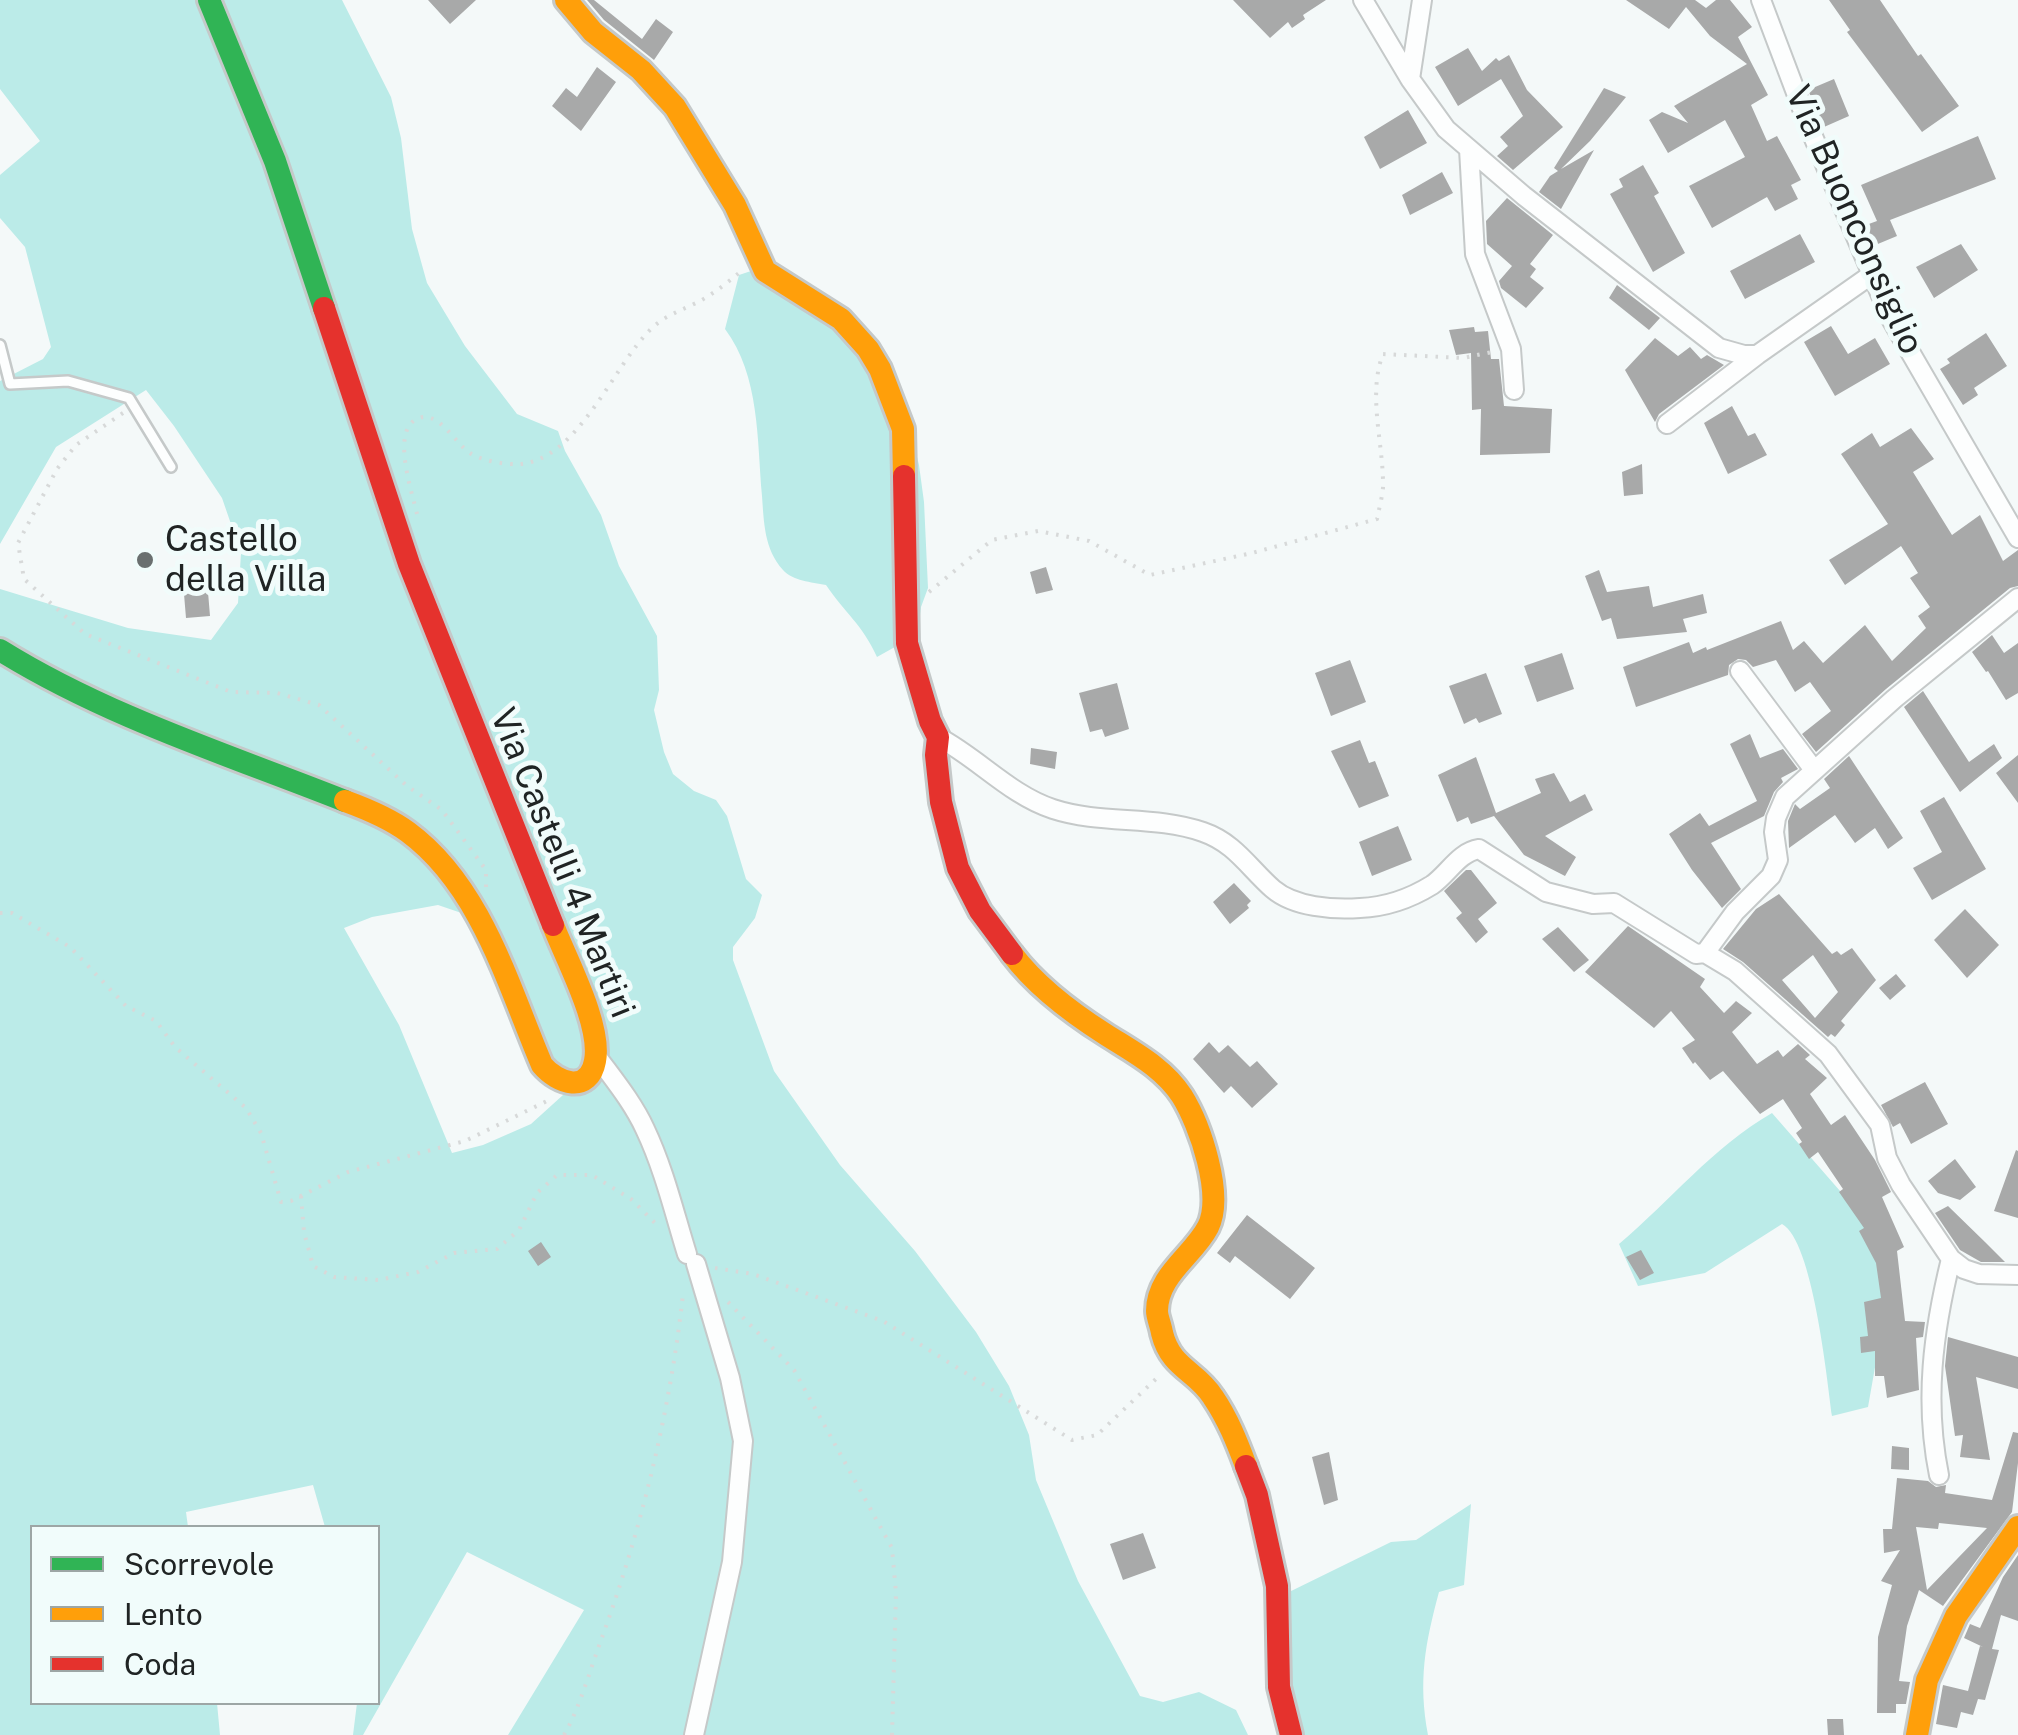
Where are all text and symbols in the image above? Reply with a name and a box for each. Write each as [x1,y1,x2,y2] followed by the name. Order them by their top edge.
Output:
[1776,79,1932,361] street label: Via Buonconsiglio
[165,519,326,601] place label: Castello della Villa
[134,549,156,571] marker: Castello della Villa
[481,702,643,1024] street label: Via Castelli 4 Martiri
[30,1525,380,1705] legend
[124,1546,274,1582] text: Scorrevole
[124,1596,203,1632] text: Lento
[124,1646,196,1682] text: Coda

